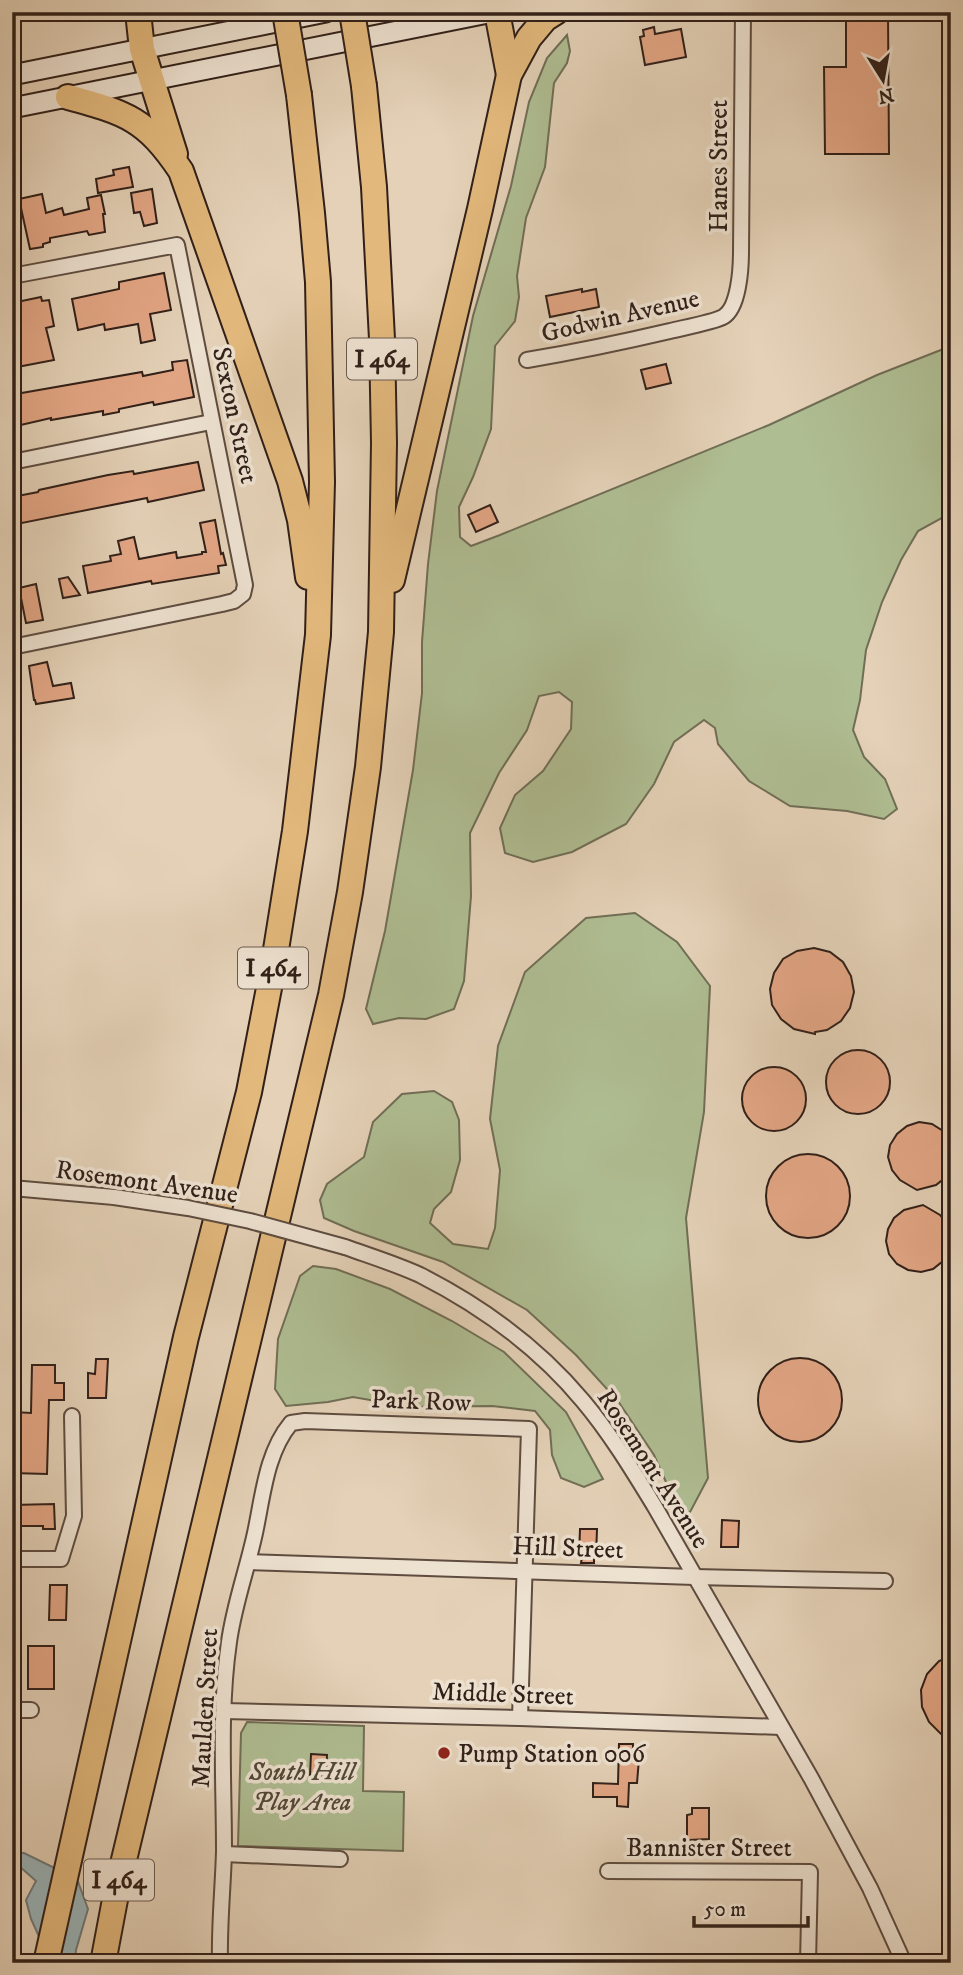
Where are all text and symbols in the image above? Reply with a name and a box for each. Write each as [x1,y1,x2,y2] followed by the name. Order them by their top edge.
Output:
[848,46,918,116] north arrow
[876,82,896,108] text: N
[703,100,736,232] street label: Hanes Street
[538,282,703,351] street label: Godwin Avenue
[347,338,417,380] road number: I 464
[204,344,265,487] street label: Sexton Street
[238,948,308,988] road number: I 464
[54,1153,240,1212] street label: Rosemont Avenue
[370,1383,472,1420] street label: Park Row
[589,1383,717,1555] street label: Rosemont Avenue
[512,1530,624,1567] street label: Hill Street
[185,1628,226,1789] street label: Maulden Street
[431,1676,574,1713] street label: Middle Street
[458,1738,647,1771] place label: Pump Station 006
[436,1745,452,1761] marker: Pump Station 006
[248,1756,358,1819] park label: South Hill Play Area
[626,1832,792,1865] street label: Bannister Street
[84,1859,154,1900] road number: I 464
[694,1884,807,1928] scale bar
[704,1897,746,1923] text: 50 m

